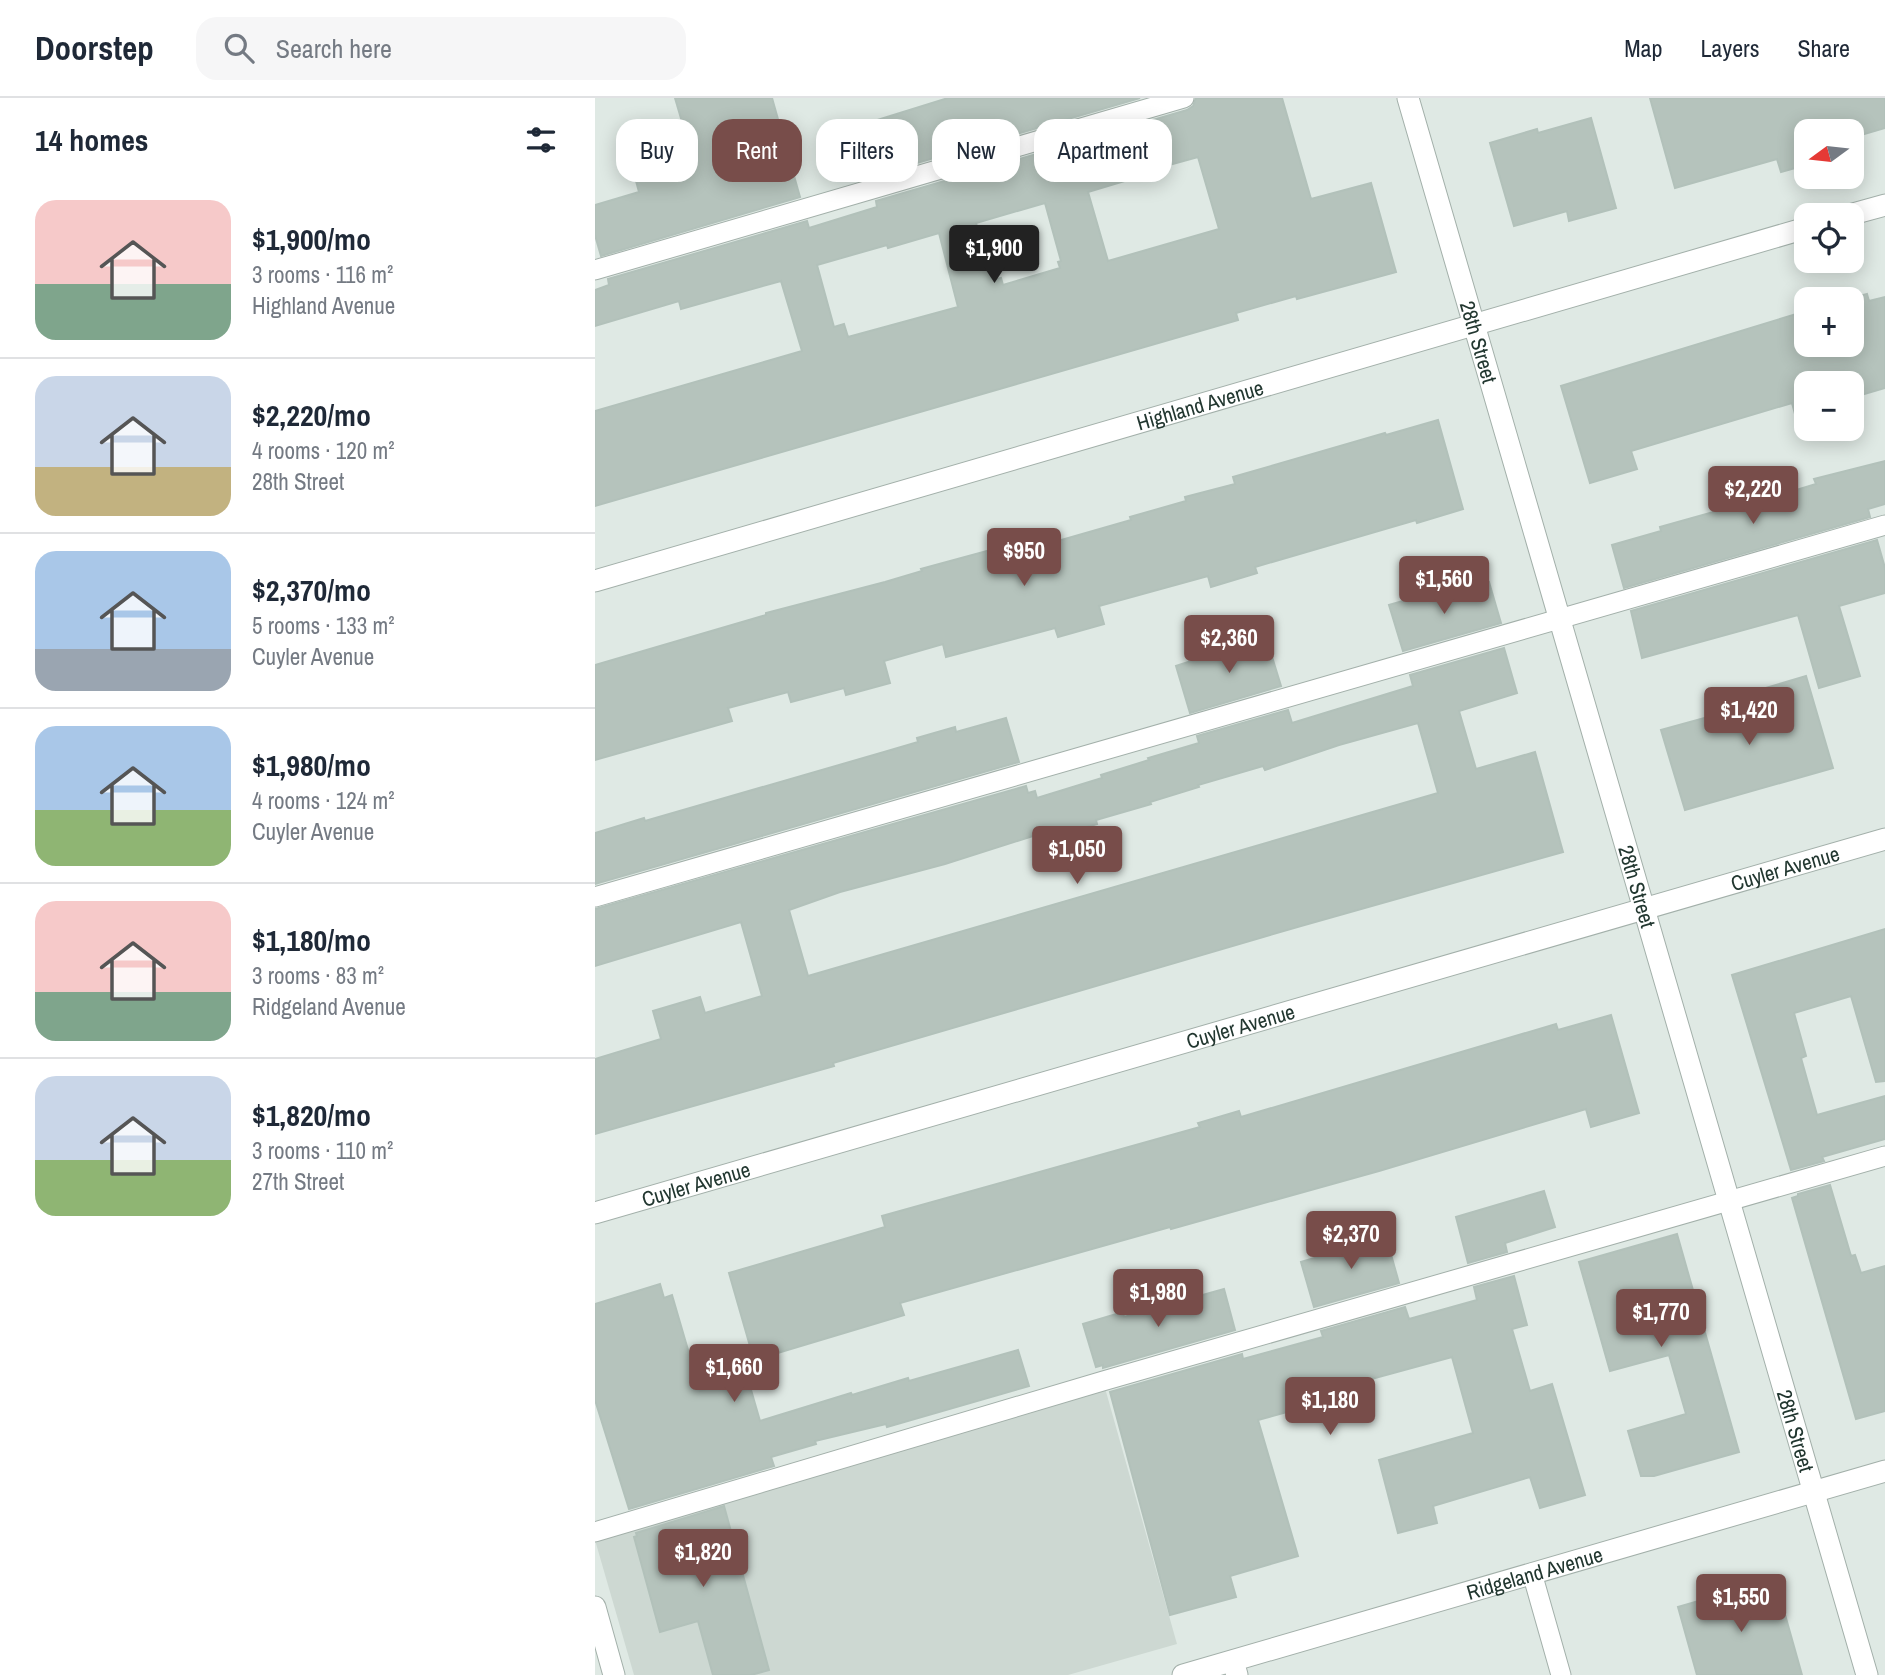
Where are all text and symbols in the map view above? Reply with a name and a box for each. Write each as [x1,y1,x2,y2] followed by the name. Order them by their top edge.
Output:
[196,17,686,80] search box
[35,26,154,70] text: Doorstep
[220,29,258,67] icon: search
[276,31,392,66] text: Search here
[1624,32,1662,64] text: Map
[1700,32,1759,64] text: Layers
[1797,32,1850,64] text: Share
[616,119,698,182] chip: Buy
[712,119,802,182] chip: Rent
[816,119,918,182] chip: Filters
[932,119,1020,182] chip: New
[1034,119,1172,182] chip: Apartment
[1794,119,1864,189] north arrow
[1794,119,1864,441] map controls
[35,120,149,160] text: 14 homes
[522,121,560,159] icon: filters
[1794,203,1864,273] button: locate
[252,219,371,259] text: $1,900/mo
[937,226,1051,285] pin: $1,900
[91,228,175,312] icon: home
[965,232,1023,263] text: $1,900
[252,259,393,290] text: 3 rooms · 116 m²
[1794,287,1864,357] button: +
[252,290,395,321] text: Highland Avenue
[1453,297,1505,387] street label: 28th Street
[1794,371,1864,441] button: −
[1133,372,1267,437] street label: Highland Avenue
[252,395,371,435] text: $2,220/mo
[91,404,175,488] icon: home
[252,435,395,466] text: 4 rooms · 120 m²
[252,466,344,497] text: 28th Street
[1696,466,1810,526] pin: $2,220
[1724,473,1782,504] text: $2,220
[983,528,1065,588] pin: $950
[1003,535,1045,566] text: $950
[1387,556,1501,616] pin: $1,560
[1415,563,1473,594] text: $1,560
[252,570,371,610] text: $2,370/mo
[91,579,175,663] icon: home
[252,610,395,641] text: 5 rooms · 133 m²
[1172,616,1286,675] pin: $2,360
[1200,622,1258,653] text: $2,360
[252,641,374,672] text: Cuyler Avenue
[1692,688,1806,747] pin: $1,420
[1720,694,1778,725] text: $1,420
[252,745,371,785] text: $1,980/mo
[91,754,175,838] icon: home
[252,785,395,816] text: 4 rooms · 124 m²
[252,816,374,847] text: Cuyler Avenue
[1020,826,1134,886] pin: $1,050
[1048,833,1106,864] text: $1,050
[1727,839,1843,897] street label: Cuyler Avenue
[1612,842,1663,931] street label: 28th Street
[252,920,371,960] text: $1,180/mo
[91,929,175,1013] icon: home
[252,960,384,991] text: 3 rooms · 83 m²
[252,991,406,1022] text: Ridgeland Avenue
[1183,996,1298,1055] street label: Cuyler Avenue
[252,1095,371,1135] text: $1,820/mo
[91,1104,175,1188] icon: home
[252,1135,393,1166] text: 3 rooms · 110 m²
[638,1154,754,1213] street label: Cuyler Avenue
[252,1166,344,1197] text: 27th Street
[1294,1212,1408,1271] pin: $2,370
[1322,1218,1380,1249] text: $2,370
[1101,1270,1215,1329] pin: $1,980
[1129,1276,1187,1307] text: $1,980
[1604,1290,1718,1349] pin: $1,770
[1632,1296,1690,1327] text: $1,770
[677,1344,791,1404] pin: $1,660
[705,1351,763,1382] text: $1,660
[1273,1378,1387,1437] pin: $1,180
[1301,1384,1359,1415] text: $1,180
[1770,1386,1822,1475] street label: 28th Street
[646,1530,760,1589] pin: $1,820
[674,1536,732,1567] text: $1,820
[1463,1539,1606,1606] street label: Ridgeland Avenue
[1684,1574,1798,1634] pin: $1,550
[1712,1581,1770,1612] text: $1,550

